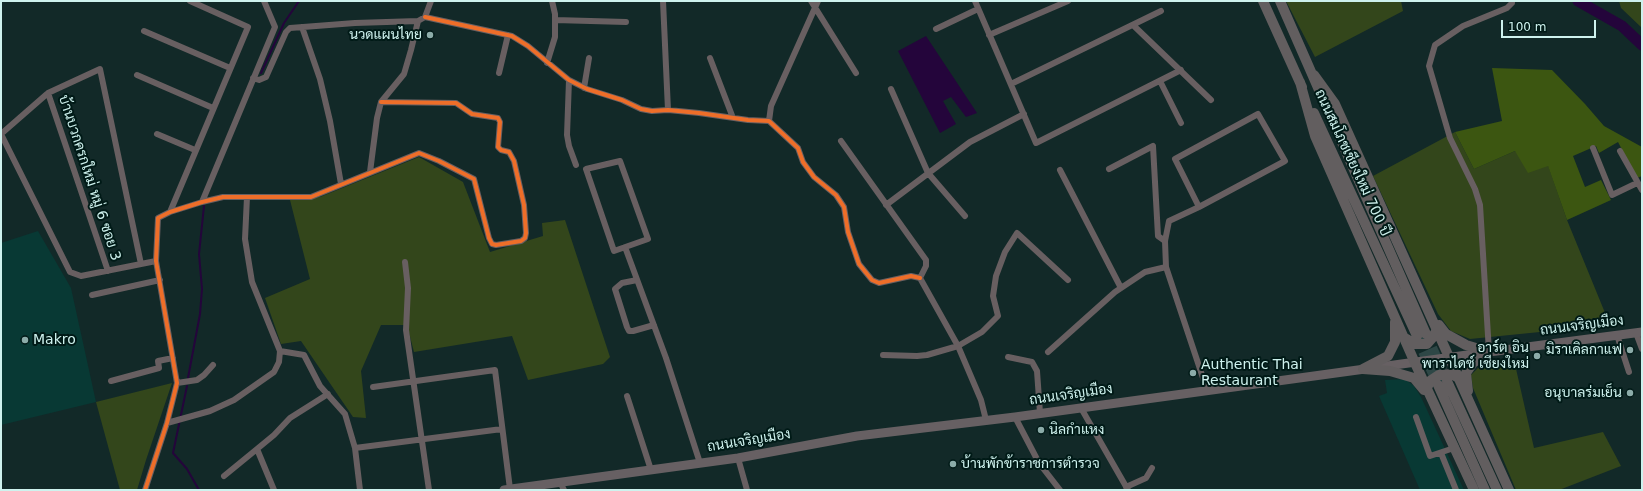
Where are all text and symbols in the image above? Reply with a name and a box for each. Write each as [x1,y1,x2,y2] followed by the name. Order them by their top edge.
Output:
[1503,12,1598,38] scale bar
[1508,20,1546,34] text: 100 m
[349,27,422,43] place label: นวดแผนไทย
[425,30,435,40] marker: นวดแผนไทย
[1311,87,1393,239] street label: ถนนสมโภชเชียงใหม่ 700 ปี
[54,93,124,263] street label: บ้านบวกครกใหม่ หมู่ 6 ซอย 3
[1539,313,1625,339] street label: ถนนเจริญเมือง
[33,332,76,348] place label: Makro
[20,335,30,345] marker: Makro
[1422,340,1529,372] place label: อาร์ต อิน พาราไดซ์ เชียงใหม่
[1546,342,1622,358] place label: มิราเคิลกาแฟ
[1625,345,1635,355] marker: มิราเคิลกาแฟ
[1532,351,1542,361] marker: อาร์ต อิน พาราไดซ์ เชียงใหม่
[1201,357,1303,390] place label: Authentic Thai Restaurant
[1188,368,1198,378] marker: Authentic Thai Restaurant
[1028,381,1114,409] street label: ถนนเจริญเมือง
[1544,385,1622,401] place label: อนุบาลร่มเย็น
[1625,388,1635,398] marker: อนุบาลร่มเย็น
[1049,422,1104,438] place label: นิลกําแหง
[1036,425,1046,435] marker: นิลกําแหง
[706,426,792,456] street label: ถนนเจริญเมือง
[961,456,1100,472] place label: บ้านพักข้าราชการตำรวจ
[948,459,958,469] marker: บ้านพักข้าราชการตำรวจ

